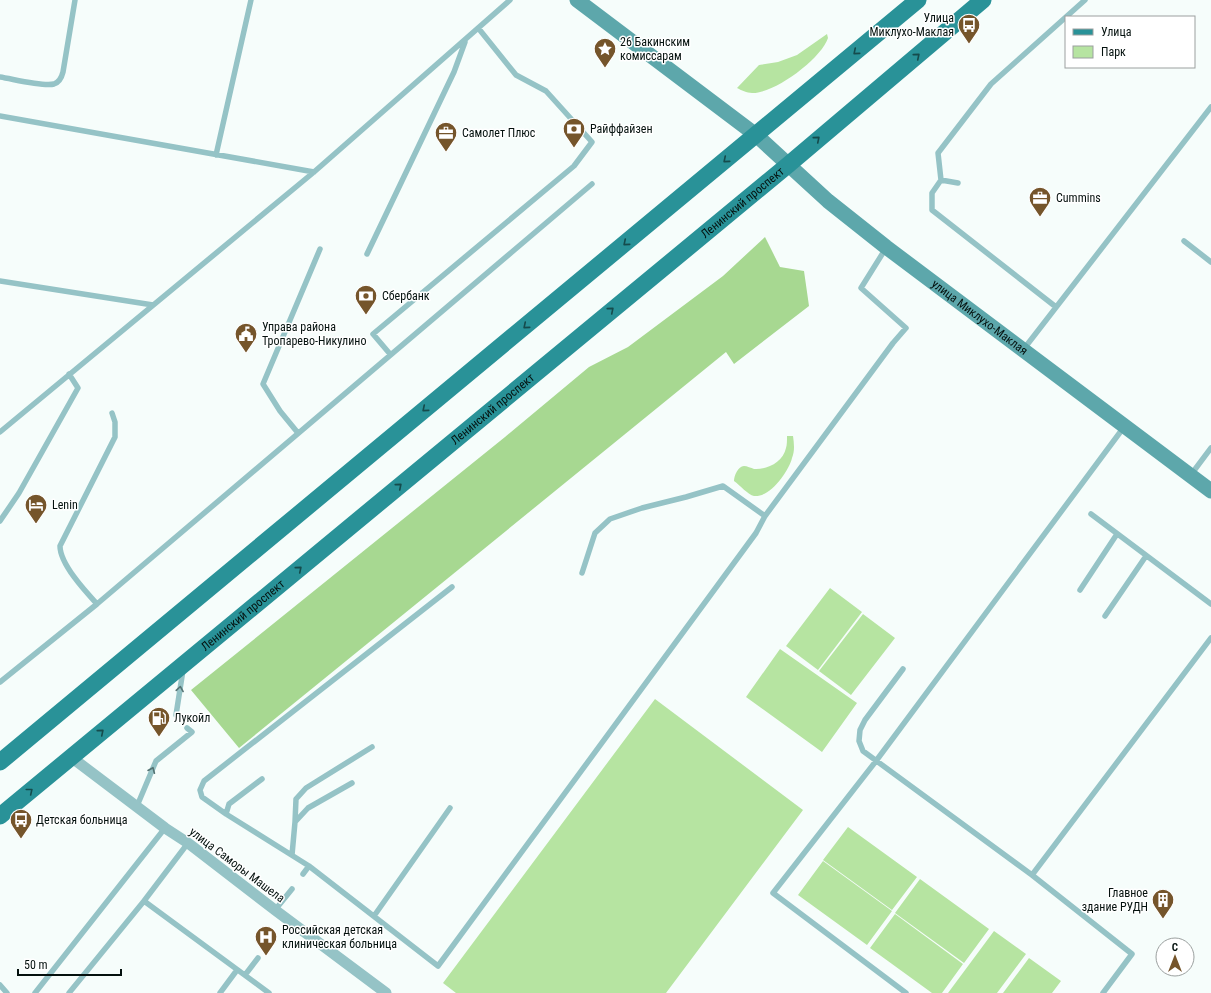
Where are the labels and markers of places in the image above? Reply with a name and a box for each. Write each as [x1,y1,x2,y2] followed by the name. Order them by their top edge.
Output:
[870,11,954,39] place label: Улица Миклухо-Маклая
[956,12,982,45] bus stop icon: Улица Миклухо-Маклая
[620,35,690,63] place label: 26 Бакинским комиссарам
[592,36,618,69] place icon: 26 Бакинским комиссарам
[561,116,587,149] bank icon: Райффайзен
[433,120,459,153] office icon: Самолет Плюс
[590,122,653,136] place label: Райффайзен
[462,126,536,140] place label: Самолет Плюс
[1027,185,1053,218] office icon: Cummins
[1056,191,1101,205] place label: Cummins
[353,283,379,316] bank icon: Сбербанк
[382,289,430,303] place label: Сбербанк
[262,320,366,348] place label: Управа района Тропарево-Никулино
[233,321,259,354] public building icon: Управа района Тропарево-Никулино
[23,492,49,525] hotel icon: Lenin
[52,498,78,512] place label: Lenin
[146,705,172,738] fuel station icon: Лукойл
[174,711,210,725] place label: Лукойл
[8,807,34,840] bus stop icon: Детская больница
[36,813,128,827] place label: Детская больница
[1082,886,1148,914] place label: Главное здание РУДН
[1150,887,1176,920] building icon: Главное здание РУДН
[282,923,397,951] place label: Российская детская клиническая больница
[253,924,279,957] hospital icon: Российская детская клиническая больница

